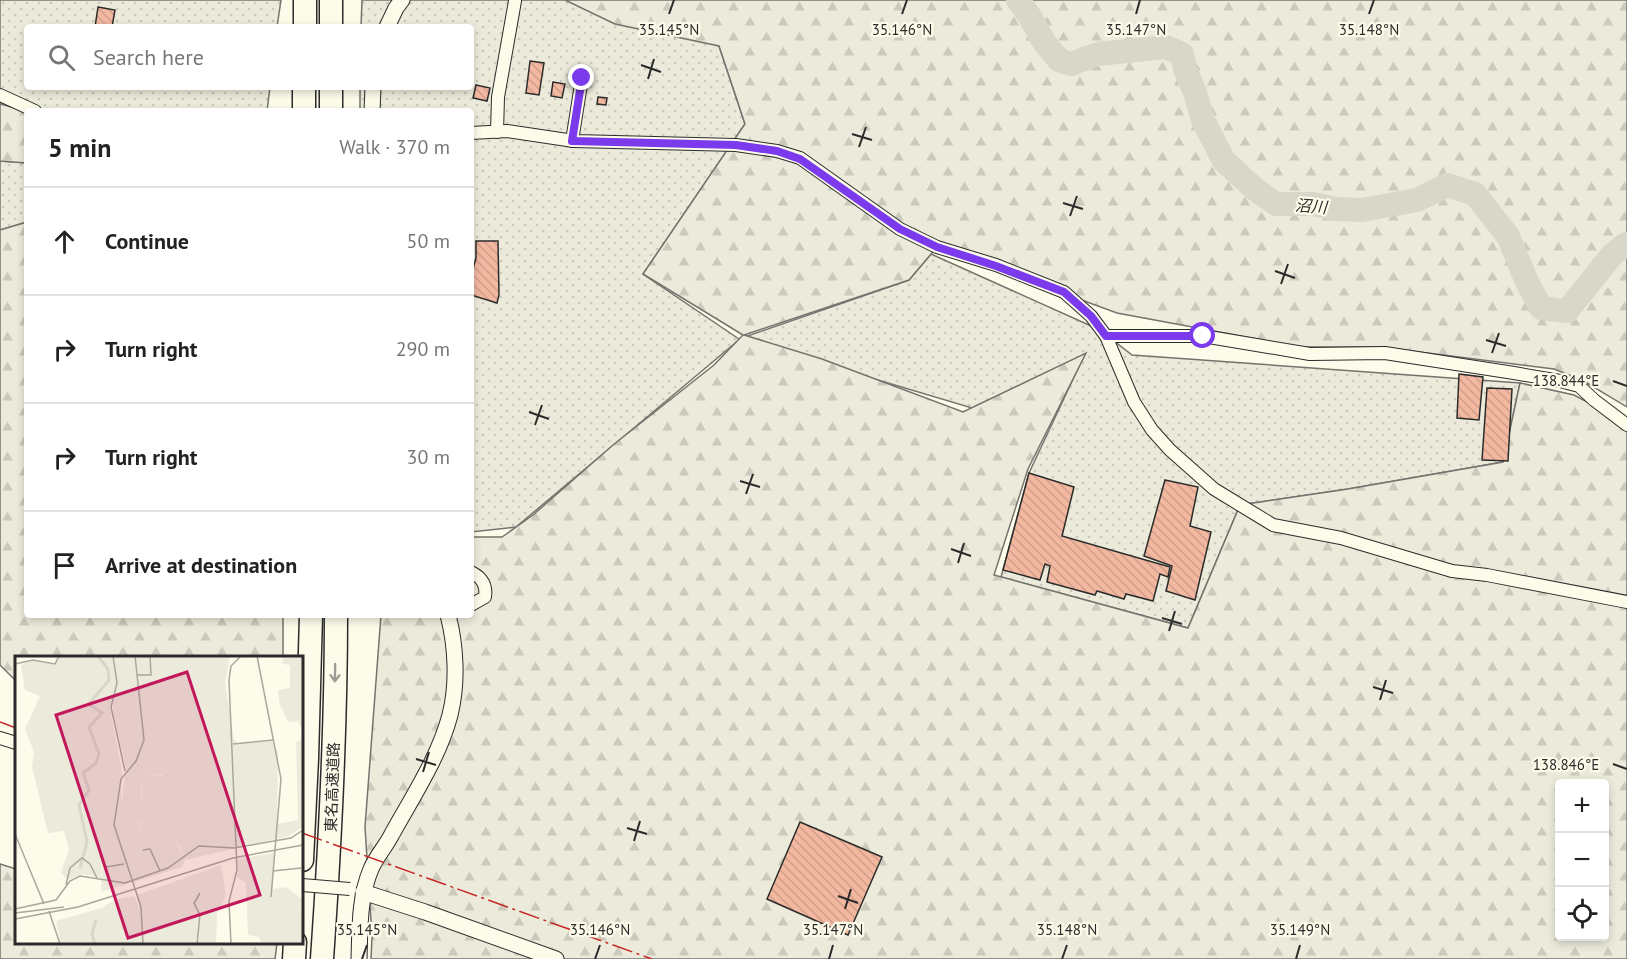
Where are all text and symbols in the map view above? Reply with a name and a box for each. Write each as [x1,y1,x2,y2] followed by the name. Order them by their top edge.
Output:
[639,20,699,39] text: 35.145°N
[872,20,932,39] text: 35.146°N
[1106,20,1166,39] text: 35.147°N
[1339,20,1399,39] text: 35.148°N
[24,24,474,90] search box
[45,41,78,74] icon: search
[93,43,204,71] text: Search here
[568,64,594,90] route end
[48,131,111,164] text: 5 min
[339,134,450,160] text: Walk · 370 m
[1294,195,1330,217] water label: 沼川
[48,225,81,258] icon: ahead
[105,227,189,255] text: Continue
[407,228,450,254] text: 50 m
[1189,322,1215,348] route start
[48,333,81,366] icon: right
[105,335,197,363] text: Turn right
[396,336,450,362] text: 290 m
[1533,371,1599,390] text: 138.844°E
[48,441,81,474] icon: right
[105,443,197,471] text: Turn right
[407,444,450,470] text: 30 m
[48,549,81,582] icon: arrive
[105,551,297,579] text: Arrive at destination
[15,656,303,944] inset map
[329,663,341,683] one-way arrow
[321,742,343,832] street label: 東名高速道路
[1533,755,1599,774] text: 138.846°E
[1555,779,1609,941] map controls
[1555,779,1609,833] button: +
[1555,833,1609,887] button: −
[1555,887,1609,941] button: locate
[337,920,397,939] text: 35.145°N
[570,920,630,939] text: 35.146°N
[803,920,863,939] text: 35.147°N
[1037,920,1097,939] text: 35.148°N
[1270,920,1330,939] text: 35.149°N

